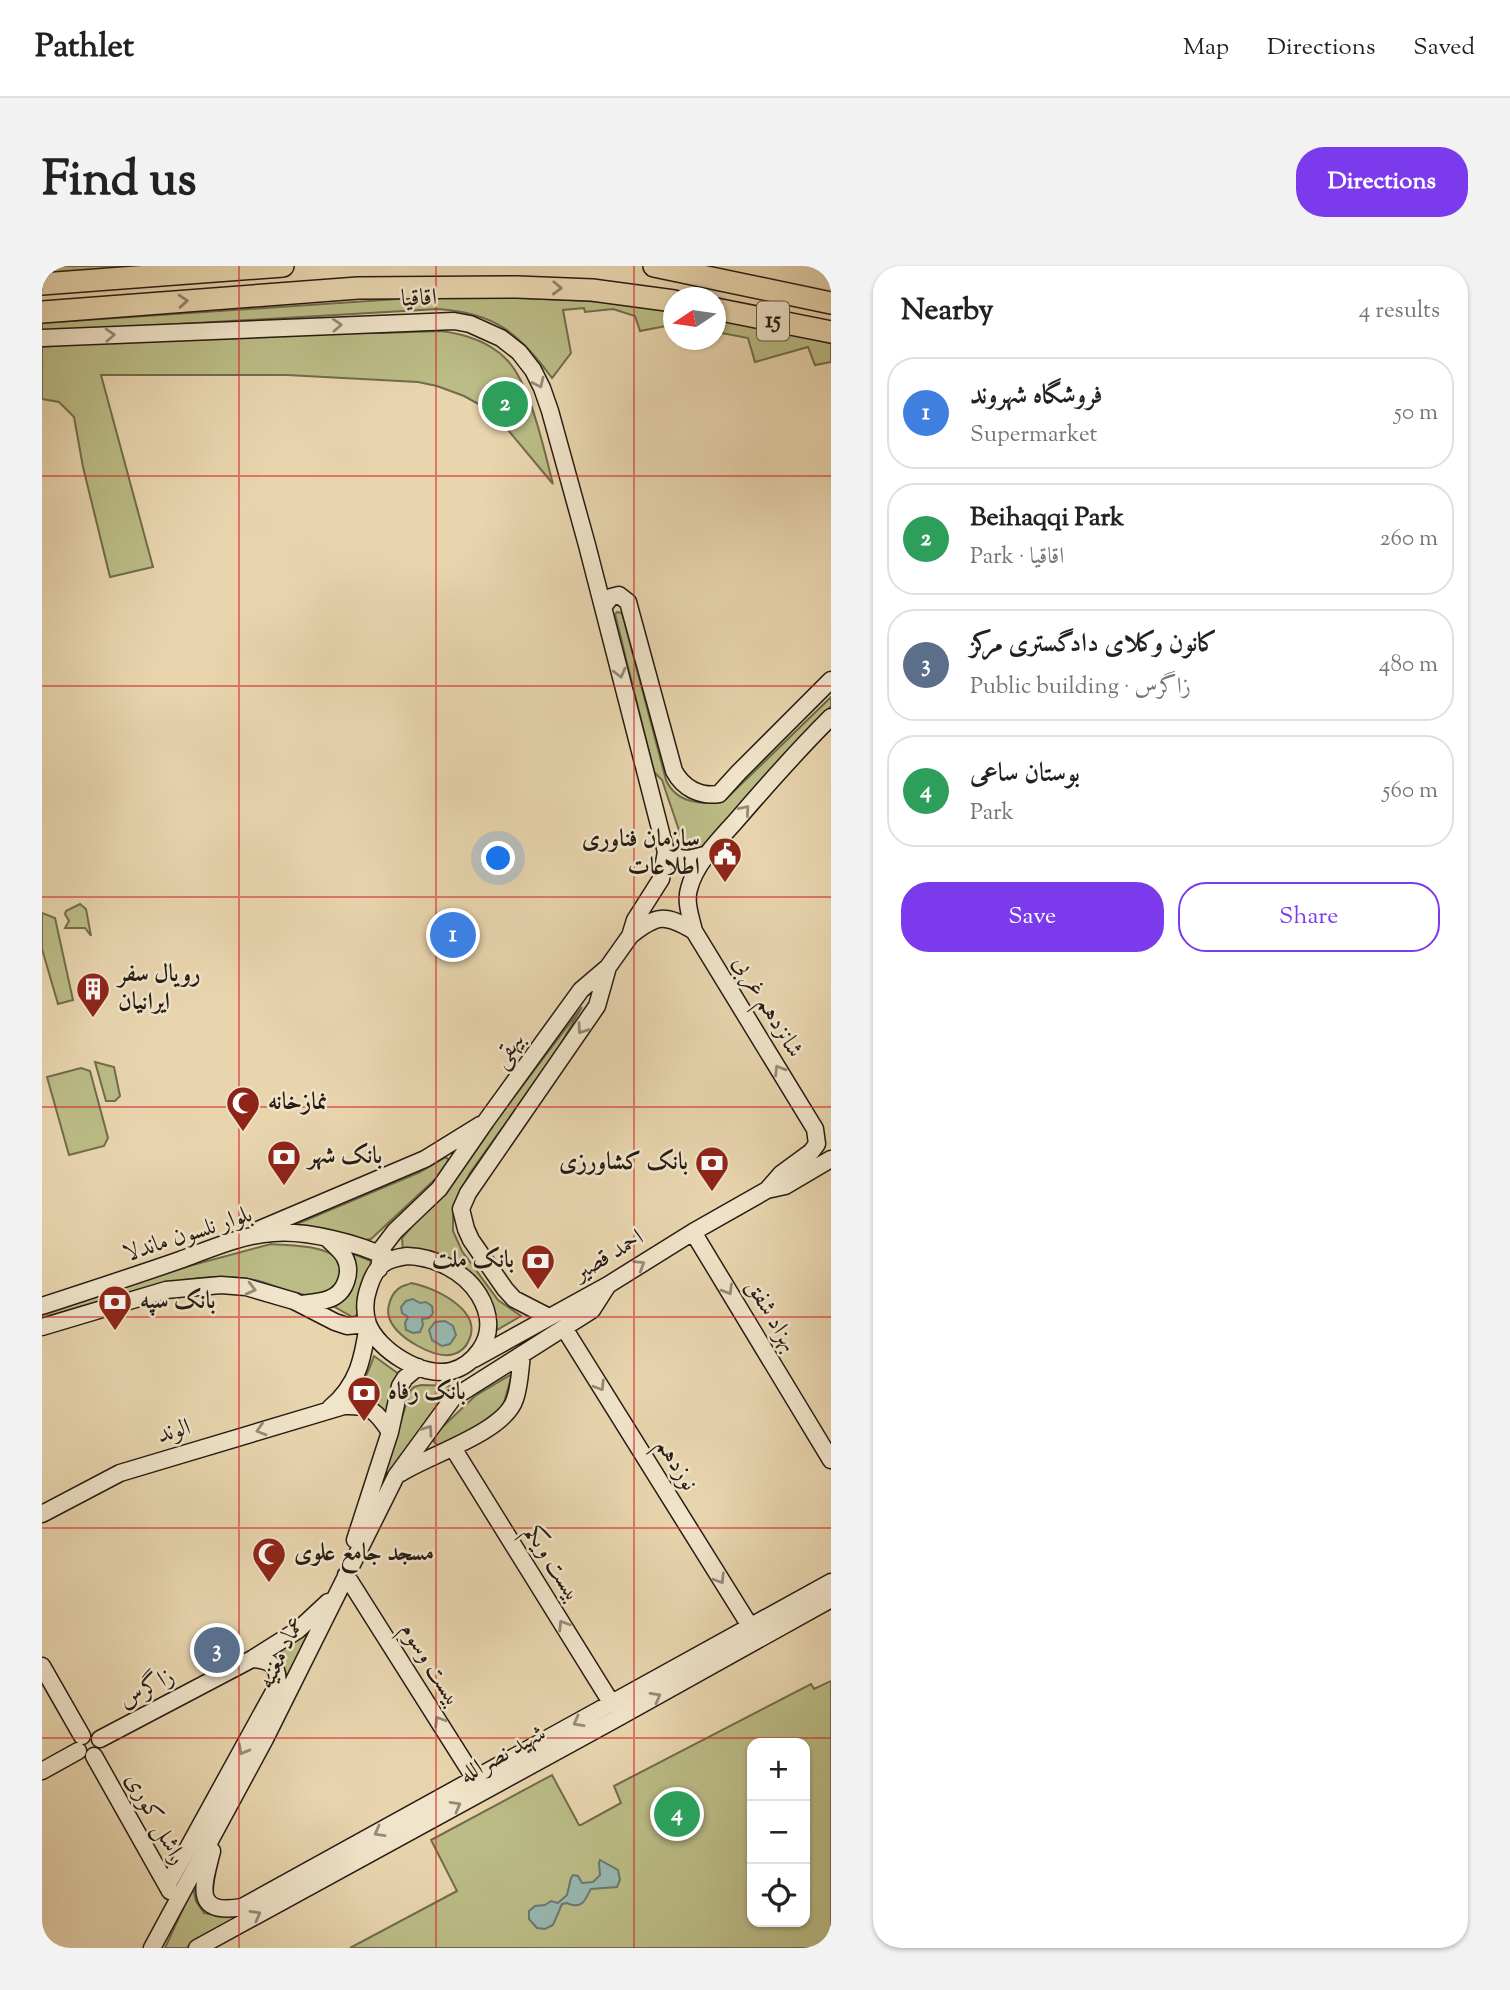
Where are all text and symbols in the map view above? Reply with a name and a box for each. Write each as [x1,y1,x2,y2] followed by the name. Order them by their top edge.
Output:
[35,24,134,72] text: Pathlet
[1183,31,1229,65] text: Map
[1267,31,1375,65] text: Directions
[1413,31,1475,65] text: Saved
[42,147,196,217] text: Find us
[1296,147,1468,217] button: Directions
[400,281,438,317] street label: اقاقیا
[552,281,563,296] one-way arrow
[663,287,726,350] north arrow
[901,290,993,333] text: Nearby
[178,294,189,309] one-way arrow
[1359,295,1440,328] text: 4 results
[757,302,789,340] road number: 15
[332,318,343,333] one-way arrow
[105,328,116,343] one-way arrow
[531,376,545,388] one-way arrow
[482,378,528,430] pin: 2
[970,378,1103,415] text: فروشگاه شهروند
[922,397,930,430] text: 1
[1394,397,1438,430] text: 50 m
[970,419,1097,452] text: Supermarket
[970,500,1124,537] text: Beihaqqi Park
[921,523,931,556] text: 2
[1380,523,1438,556] text: 260 m
[970,541,1064,574] text: Park · اقاقیا
[970,626,1218,663] text: کانون وکلای دادگستری مرکز
[921,649,931,682] text: 3
[1379,649,1438,682] text: 480 m
[612,667,626,679] one-way arrow
[970,671,1191,704] text: Public building · زاگرس
[970,756,1080,793] text: بوستان ساعی
[920,775,932,808] text: 4
[1383,775,1438,808] text: 560 m
[970,797,1014,830] text: Park
[737,805,749,818] one-way arrow
[582,823,700,885] place label: سازمان فناوری اطلاعات
[706,835,744,884] public building icon: سازمان فناوری اطلاعات
[481,841,515,875] your location
[901,882,1164,952] button: Save
[1178,882,1440,952] button: Share
[430,909,476,961] pin: 1
[720,949,811,1066] street label: شانزدهم غربی
[115,958,201,1020] place label: رویال سفر ایرانیان
[74,970,112,1019] building icon: رویال سفر ایرانیان
[578,1021,590,1034] one-way arrow
[484,1025,534,1075] street label: بیهقی
[774,1065,787,1078] one-way arrow
[224,1084,262,1133] mosque icon: نمازخانه
[268,1086,327,1120] place label: نمازخانه
[265,1138,303,1187] bank icon: بانک شهر
[305,1140,382,1174] place label: بانک شهر
[693,1144,731,1193] bank icon: بانک کشاورزی
[559,1146,688,1180] place label: بانک کشاورزی
[119,1198,257,1272] street label: بلوار نلسون ماندلا
[565,1222,651,1292] street label: احمد قصیر
[519,1242,557,1291] bank icon: بانک ملت
[432,1244,514,1278] place label: بانک ملت
[632,1261,645,1274] one-way arrow
[736,1273,806,1359] street label: بهزاد شفق
[245,1281,257,1295] one-way arrow
[96,1283,134,1332] bank icon: بانک سپه
[720,1283,733,1296] one-way arrow
[140,1285,215,1319] place label: بانک سپه
[345,1374,383,1423] bank icon: بانک رفاه
[388,1376,466,1410] place label: بانک رفاه
[591,1378,604,1391] one-way arrow
[153,1411,195,1453] street label: الوند
[256,1421,268,1436] one-way arrow
[420,1425,432,1438] one-way arrow
[644,1432,705,1500] street label: نوزدهم
[512,1519,589,1611] street label: بیست ویکم
[250,1535,288,1584] mosque icon: مسجد جامع علوی
[294,1537,434,1574] place label: مسجد جامع علوی
[712,1571,725,1584] one-way arrow
[250,1611,314,1695] street label: عماد مغنیه
[389,1616,469,1715] street label: بیست وسوم
[558,1620,571,1633] one-way arrow
[194,1624,240,1676] pin: 3
[113,1659,181,1718] street label: زاگرس
[648,1692,661,1705] one-way arrow
[573,1714,586,1727] one-way arrow
[434,1716,447,1729] one-way arrow
[453,1717,553,1793] street label: شهید نصرالله
[747,1738,810,1927] map controls
[747,1738,810,1801] button: +
[238,1743,251,1755] one-way arrow
[116,1767,194,1871] street label: راشل کوری
[654,1788,700,1840] pin: 4
[449,1801,461,1815] one-way arrow
[747,1801,810,1864] button: −
[374,1824,386,1837] one-way arrow
[747,1864,810,1927] button: locate
[249,1910,262,1923] one-way arrow

